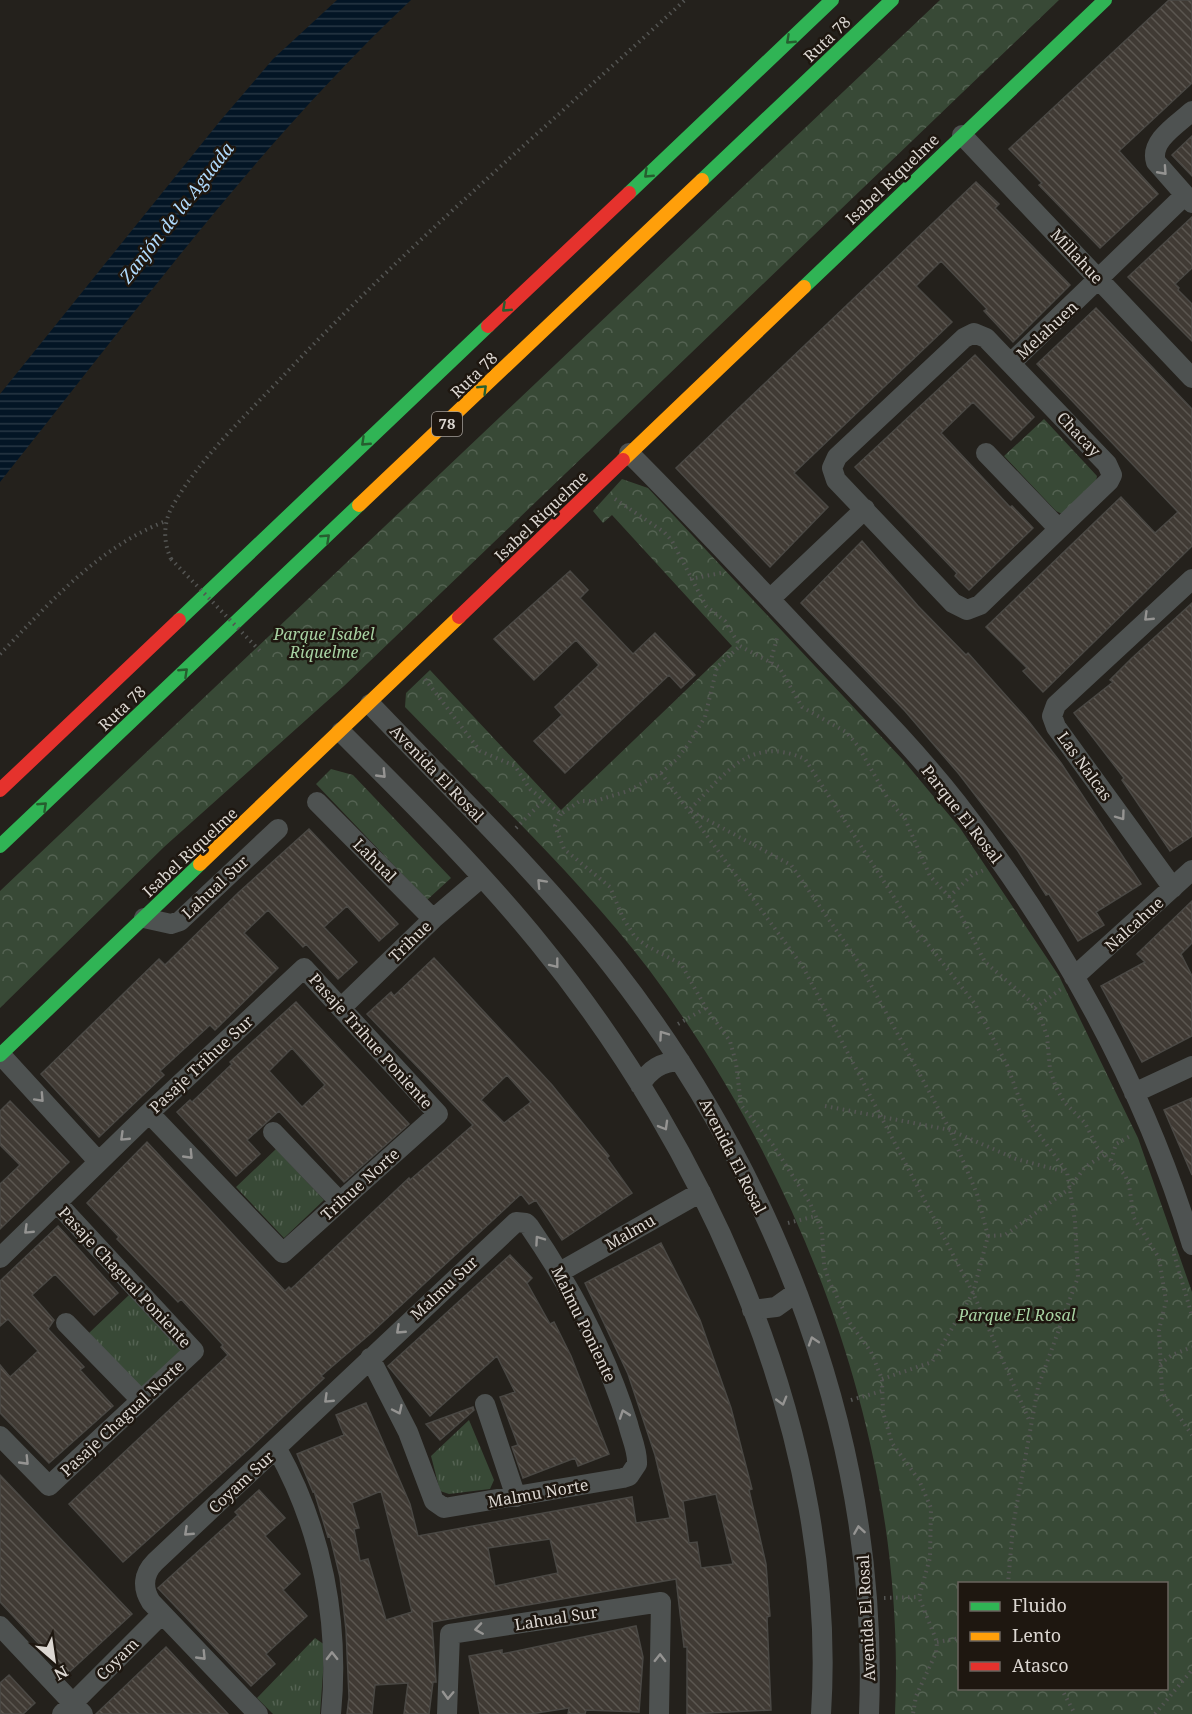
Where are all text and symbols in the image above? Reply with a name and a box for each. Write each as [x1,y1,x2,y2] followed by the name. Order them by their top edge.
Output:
[799,11,855,67] street label: Ruta 78
[786,33,797,44] one-way arrow
[840,129,944,229] street label: Isabel Riquelme
[113,137,239,288] water label: Zanjón de la Aguada
[1156,164,1167,175] one-way arrow
[645,167,655,178] one-way arrow
[1046,224,1108,288] street label: Millahue
[1011,296,1083,364] street label: Melahuen
[503,301,513,312] one-way arrow
[446,347,502,403] street label: Ruta 78
[476,386,487,397] one-way arrow
[1052,407,1107,462] street label: Chacay
[432,412,462,436] road number: 78
[361,435,371,446] one-way arrow
[489,466,593,566] street label: Isabel Riquelme
[320,534,330,545] one-way arrow
[1145,610,1155,621] one-way arrow
[272,623,375,663] park label: Parque Isabel Riquelme
[178,668,188,679] one-way arrow
[94,680,151,736] street label: Ruta 78
[385,720,489,826] street label: Avenida El Rosal
[1052,727,1118,805] street label: Las Nalcas
[917,760,1007,868] street label: Parque El Rosal
[374,766,385,777] one-way arrow
[35,802,46,813] one-way arrow
[138,802,242,902] street label: Isabel Riquelme
[1113,809,1124,820] one-way arrow
[348,833,402,887] street label: Lahual
[177,850,253,924] street label: Lahual Sur
[537,880,548,890] one-way arrow
[1100,892,1168,956] street label: Nalcahue
[384,915,436,967] street label: Trihue
[548,958,559,969] one-way arrow
[304,968,438,1114] street label: Pasaje Trihue Poniente
[144,1010,258,1118] street label: Pasaje Trihue Sur
[659,1031,670,1042] one-way arrow
[33,1091,44,1101] one-way arrow
[694,1095,772,1217] street label: Avenida El Rosal
[657,1120,668,1130] one-way arrow
[120,1130,130,1141] one-way arrow
[316,1143,404,1225] street label: Trihue Norte
[182,1148,193,1159] one-way arrow
[54,1202,196,1352] street label: Pasaje Chagual Poniente
[601,1209,659,1255] street label: Malmu
[25,1223,36,1234] one-way arrow
[535,1236,546,1247] one-way arrow
[405,1251,483,1325] street label: Malmu Sur
[547,1263,621,1385] street label: Malmu Poniente
[957,1304,1076,1326] park label: Parque El Rosal
[396,1323,406,1334] one-way arrow
[808,1336,820,1347] one-way arrow
[55,1355,189,1481] street label: Pasaje Chagual Norte
[324,1392,335,1403] one-way arrow
[775,1395,787,1406] one-way arrow
[390,1403,402,1414] one-way arrow
[619,1410,632,1420] one-way arrow
[203,1446,279,1518] street label: Coyam Sur
[17,1453,28,1464] one-way arrow
[486,1473,590,1513] street label: Malmu Norte
[184,1525,194,1536] one-way arrow
[854,1526,866,1535] one-way arrow
[852,1554,880,1682] street label: Avenida El Rosal
[958,1582,1168,1690] legend
[1012,1593,1067,1617] text: Fluido
[513,1601,600,1635] street label: Lahual Sur
[474,1623,483,1635] one-way arrow
[1012,1623,1061,1647] text: Lento
[24,1630,84,1690] north arrow
[91,1633,143,1685] street label: Coyam
[195,1649,206,1660] one-way arrow
[326,1651,338,1660] one-way arrow
[654,1653,666,1662] one-way arrow
[1012,1653,1069,1677] text: Atasco
[50,1660,72,1686] text: N
[442,1690,454,1699] one-way arrow

